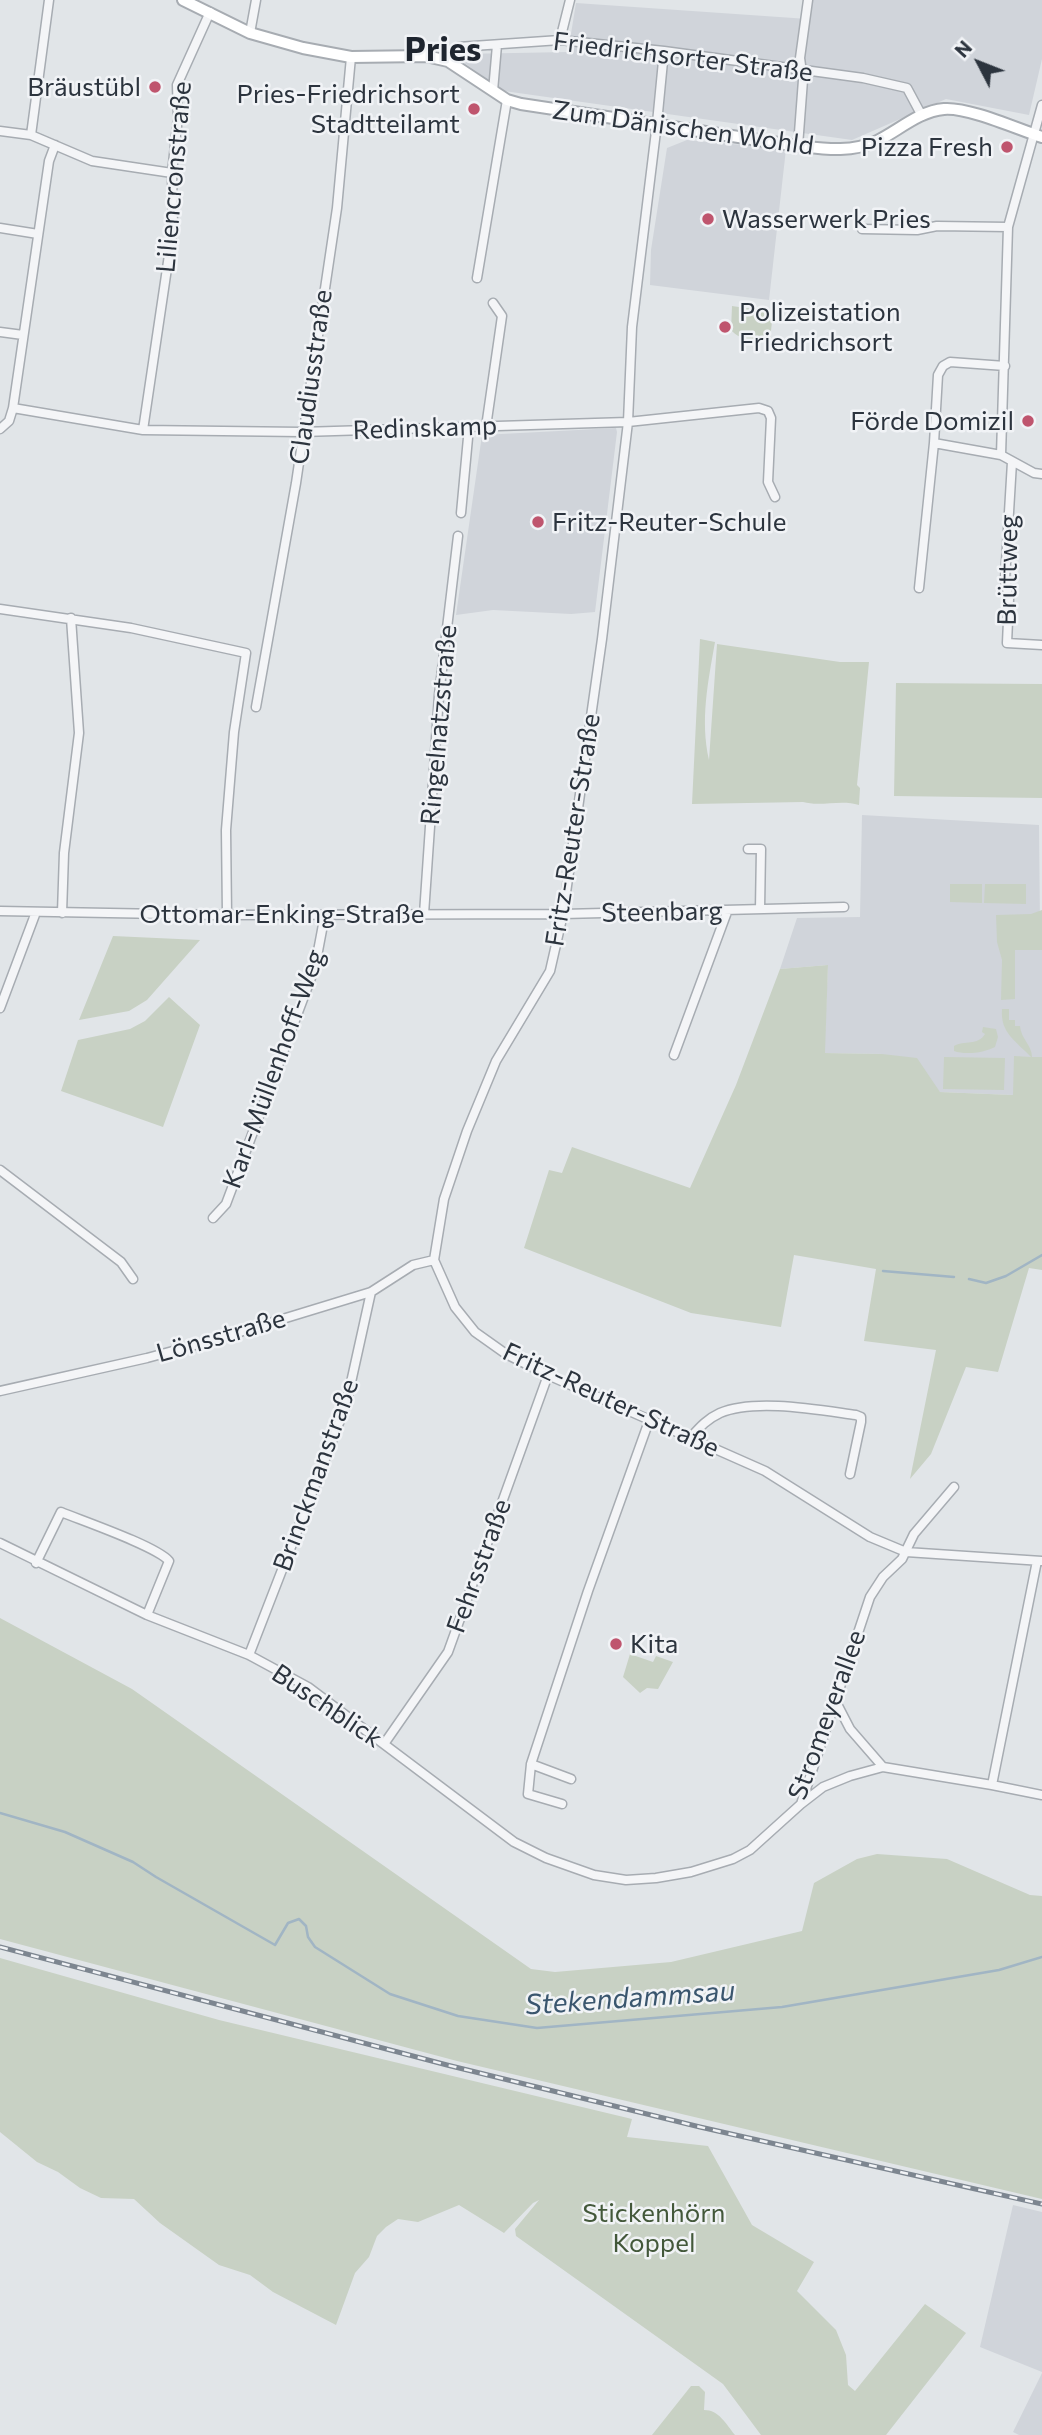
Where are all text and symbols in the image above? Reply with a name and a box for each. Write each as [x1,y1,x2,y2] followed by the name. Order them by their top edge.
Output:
[551,26,815,88] street label: Friedrichsorter Straße
[944,28,1014,98] north arrow
[405,30,481,70] district label: Pries
[950,36,976,62] text: N
[27,71,141,103] place label: Bräustübl
[237,78,460,140] place label: Pries-Friedrichsort Stadtteilamt
[147,79,163,95] marker: Bräustübl
[150,80,198,274] street label: Liliencronstraße
[550,94,816,162] street label: Zum Dänischen Wohld
[466,101,482,117] marker: Pries-Friedrichsort Stadtteilamt
[861,131,993,163] place label: Pizza Fresh
[999,139,1015,155] marker: Pizza Fresh
[722,203,931,235] place label: Wasserwerk Pries
[700,211,716,227] marker: Wasserwerk Pries
[283,288,339,466] street label: Claudiusstraße
[739,296,901,358] place label: Polizeistation Friedrichsort
[717,319,733,335] marker: Polizeistation Friedrichsort
[850,405,1014,437] place label: Förde Domizil
[352,410,498,446] street label: Redinskamp
[1020,413,1036,429] marker: Förde Domizil
[552,506,786,538] place label: Fritz-Reuter-Schule
[530,514,546,530] marker: Fritz-Reuter-Schule
[991,514,1025,626] street label: Brüttweg
[415,624,463,826] street label: Ringelnatzstraße
[539,711,607,949] street label: Fritz-Reuter-Straße
[601,895,723,929] street label: Steenbarg
[140,898,424,930] street label: Ottomar-Enking-Straße
[216,945,332,1193] street label: Karl-Müllenhoff-Weg
[153,1303,289,1369] street label: Lönsstraße
[498,1336,724,1464] street label: Fritz-Reuter-Straße
[267,1375,365,1575] street label: Brinckmanstraße
[440,1495,518,1637] street label: Fehrsstraße
[782,1626,872,1804] street label: Stromeyerallee
[630,1628,678,1660] place label: Kita
[608,1636,624,1652] marker: Kita
[266,1658,388,1754] street label: Buschblick
[524,1974,736,2022] water label: Stekendammsau
[582,2197,726,2258] park label: Stickenhörn Koppel

